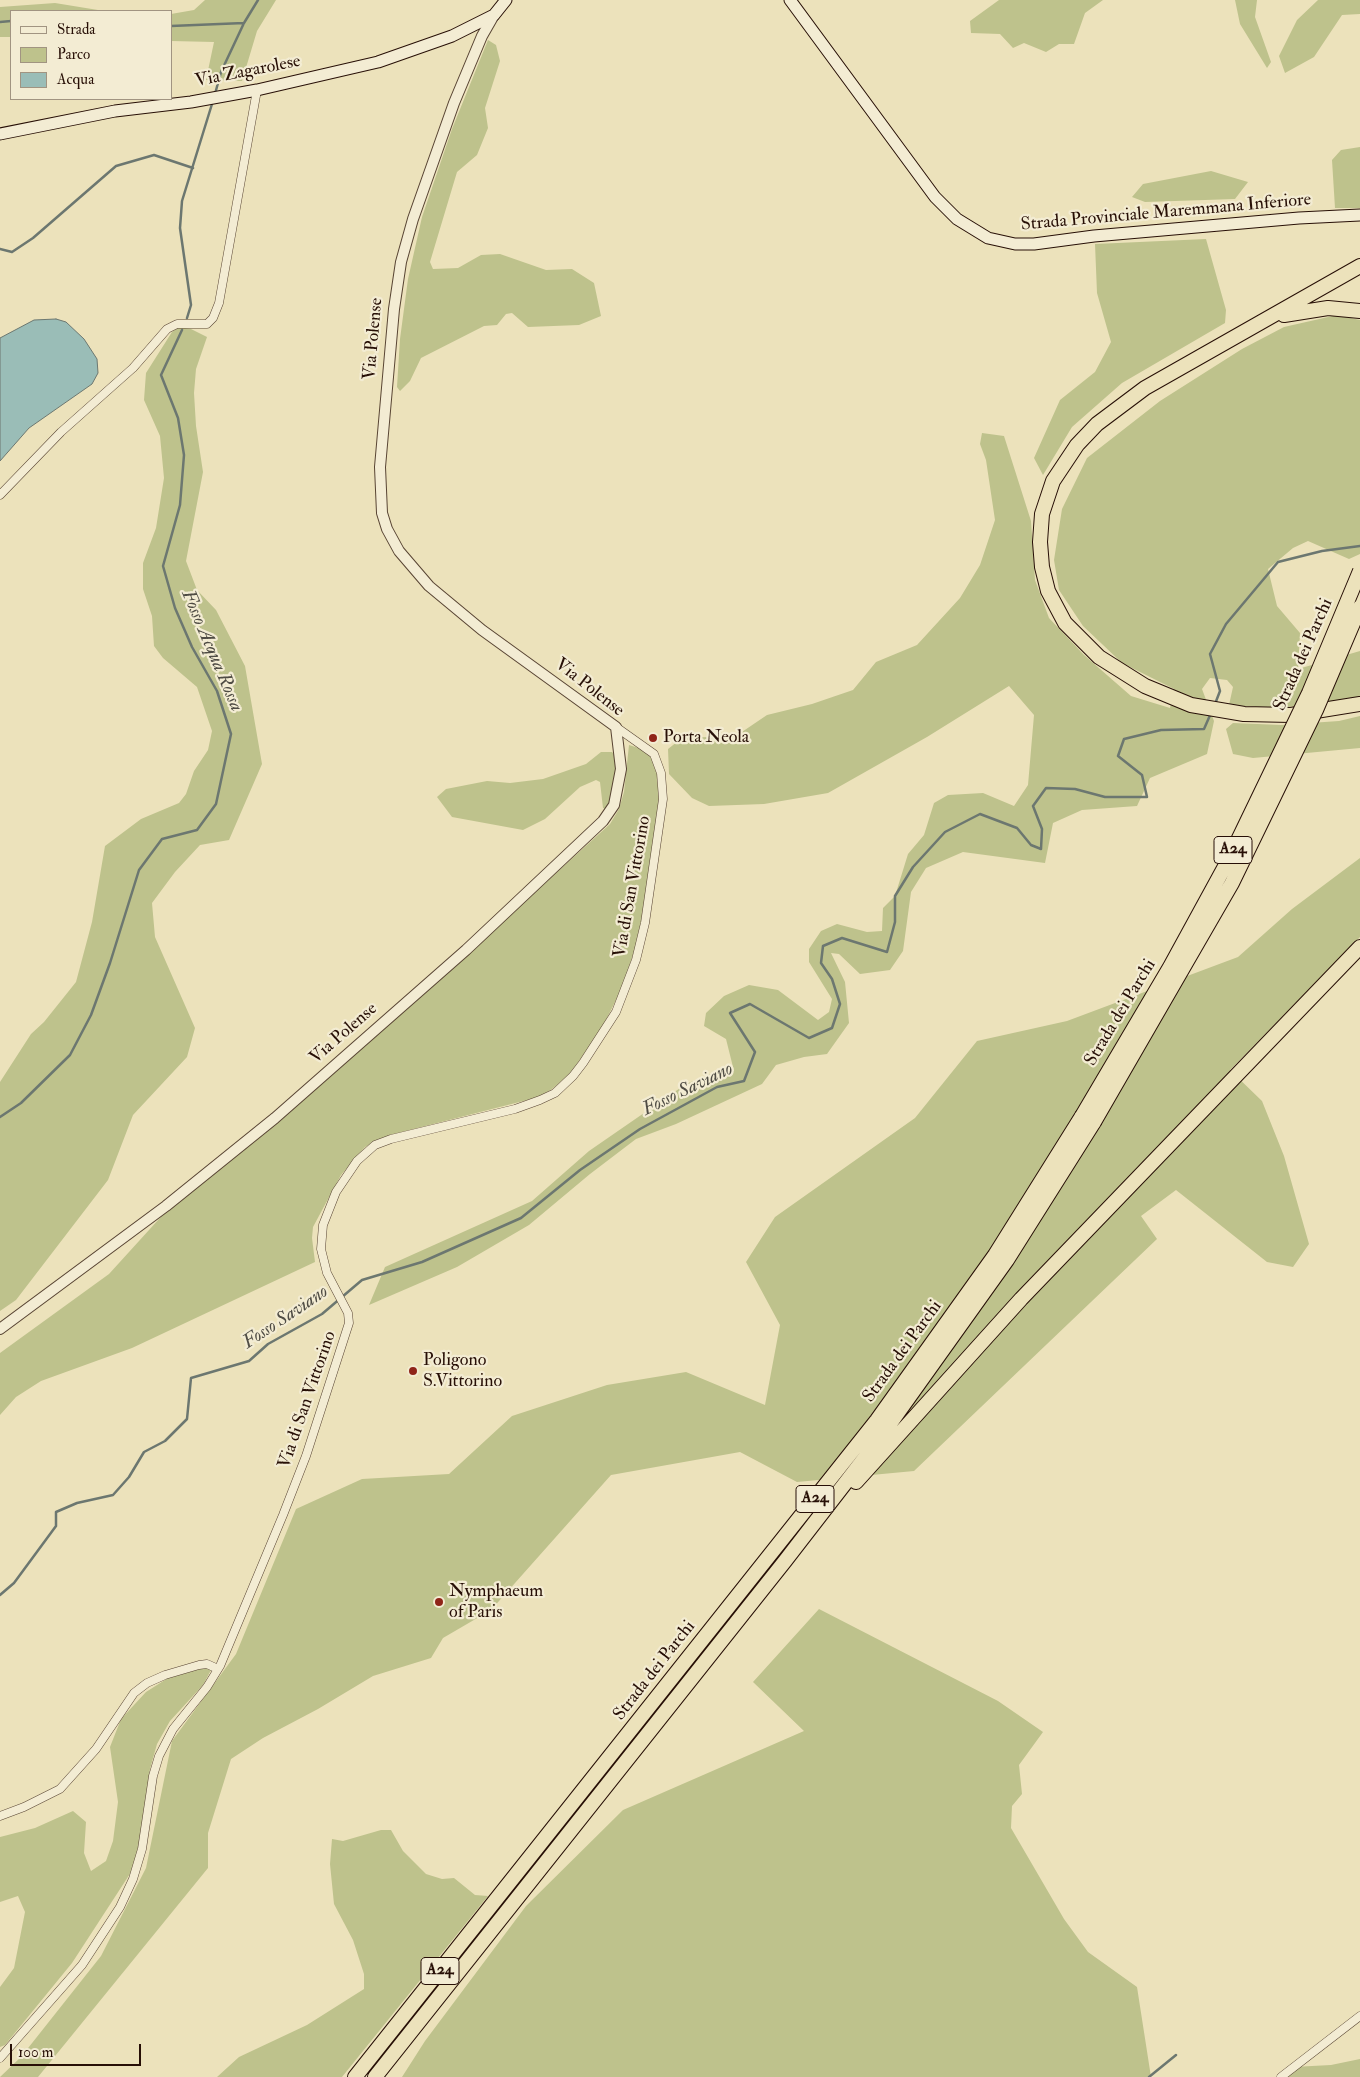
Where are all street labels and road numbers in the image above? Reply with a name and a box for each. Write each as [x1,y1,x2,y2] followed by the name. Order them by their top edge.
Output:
[194,51,302,93] street label: Via Zagarolese
[1020,190,1312,236] street label: Strada Provinciale Maremmana Inferiore
[360,297,388,381] street label: Via Polense
[1270,596,1338,714] street label: Strada dei Parchi
[550,654,628,722] street label: Via Polense
[610,814,656,960] street label: Via di San Vittorino
[1214,836,1252,864] road number: A24
[1081,956,1161,1070] street label: Strada dei Parchi
[306,999,382,1069] street label: Via Polense
[859,1297,947,1407] street label: Strada dei Parchi
[274,1329,342,1471] street label: Via di San Vittorino
[796,1486,834,1512] road number: A24
[609,1617,701,1725] street label: Strada dei Parchi
[421,1958,459,1984] road number: A24

